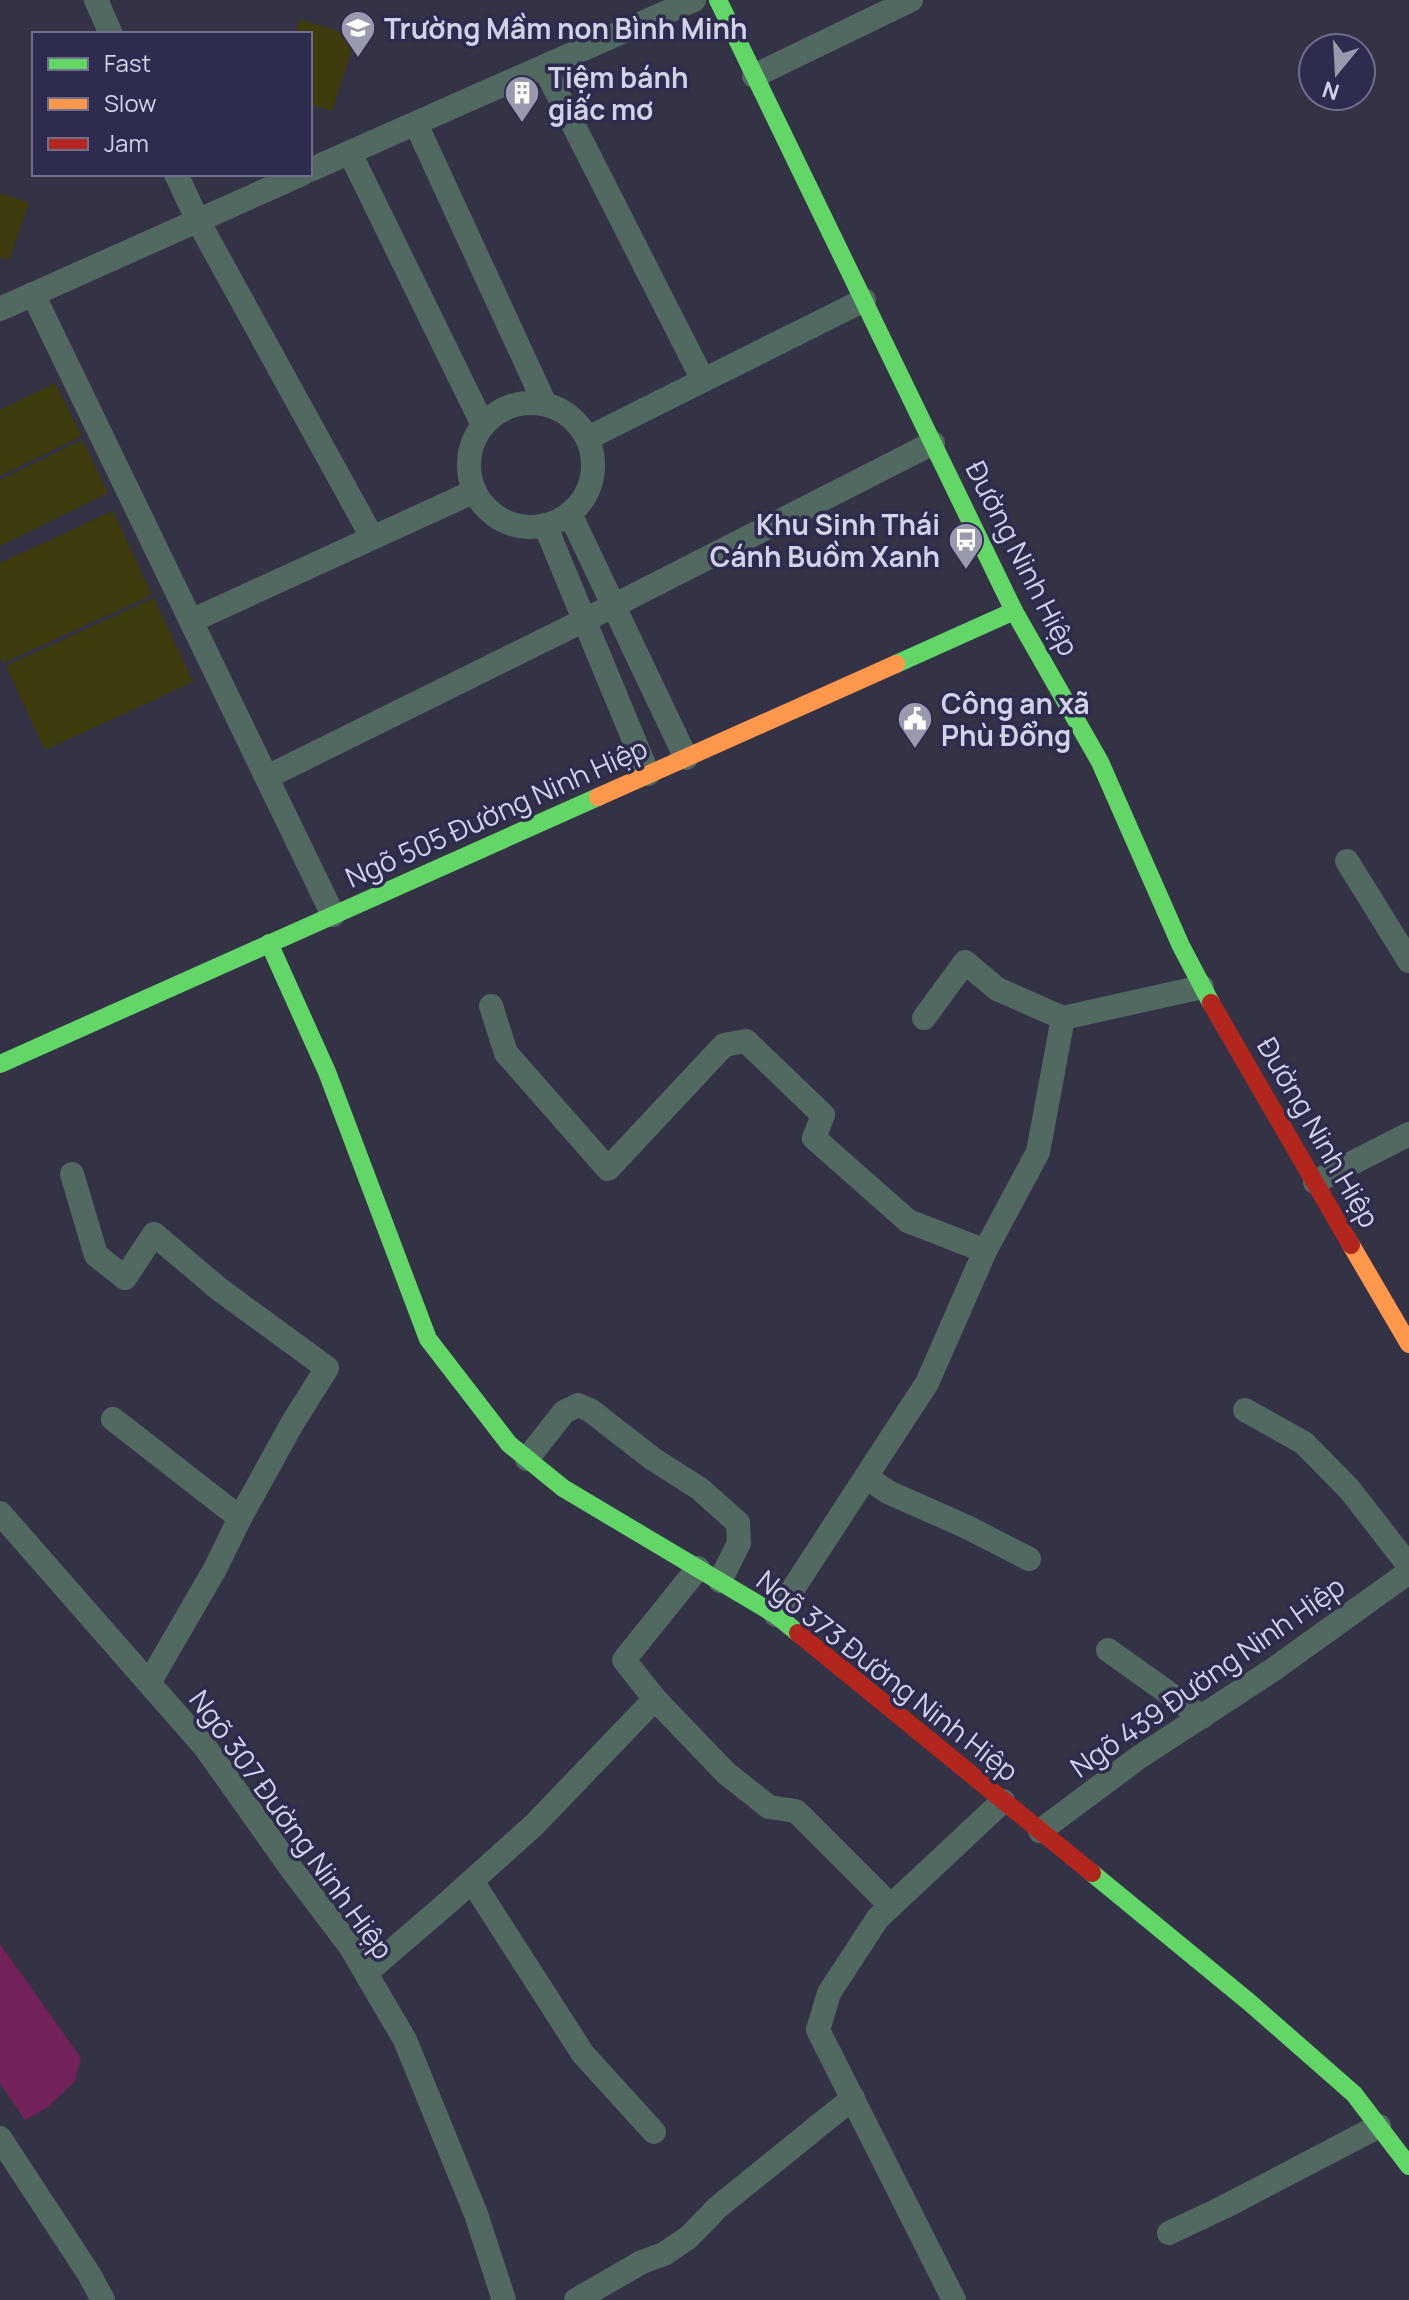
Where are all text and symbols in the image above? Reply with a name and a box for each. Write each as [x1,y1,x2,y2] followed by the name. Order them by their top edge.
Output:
[339,9,377,59] school or university icon: Trường Mầm non Bình Minh
[384,9,748,47] place label: Trường Mầm non Bình Minh
[32,32,312,176] legend
[1297,32,1377,112] north arrow
[104,46,151,79] text: Fast
[548,58,688,128] place label: Tiệm bánh giấc mơ
[503,74,541,124] building icon: Tiệm bánh giấc mơ
[1319,74,1343,108] text: N
[104,86,157,119] text: Slow
[104,126,149,159] text: Jam
[958,454,1088,662] street label: Đường Ninh Hiệp
[710,505,940,575] place label: Khu Sinh Thái Cánh Buồm Xanh
[947,521,985,571] bus stop icon: Khu Sinh Thái Cánh Buồm Xanh
[941,684,1090,754] place label: Công an xã Phù Đổng
[896,700,934,750] public building icon: Công an xã Phù Đổng
[339,728,653,896] street label: Ngõ 505 Đường Ninh Hiệp
[1249,1030,1389,1234] street label: Đường Ninh Hiệp
[749,1561,1027,1789] street label: Ngõ 373 Đường Ninh Hiệp
[1062,1567,1352,1785] street label: Ngõ 439 Đường Ninh Hiệp
[181,1682,403,1966] street label: Ngõ 307 Đường Ninh Hiệp

